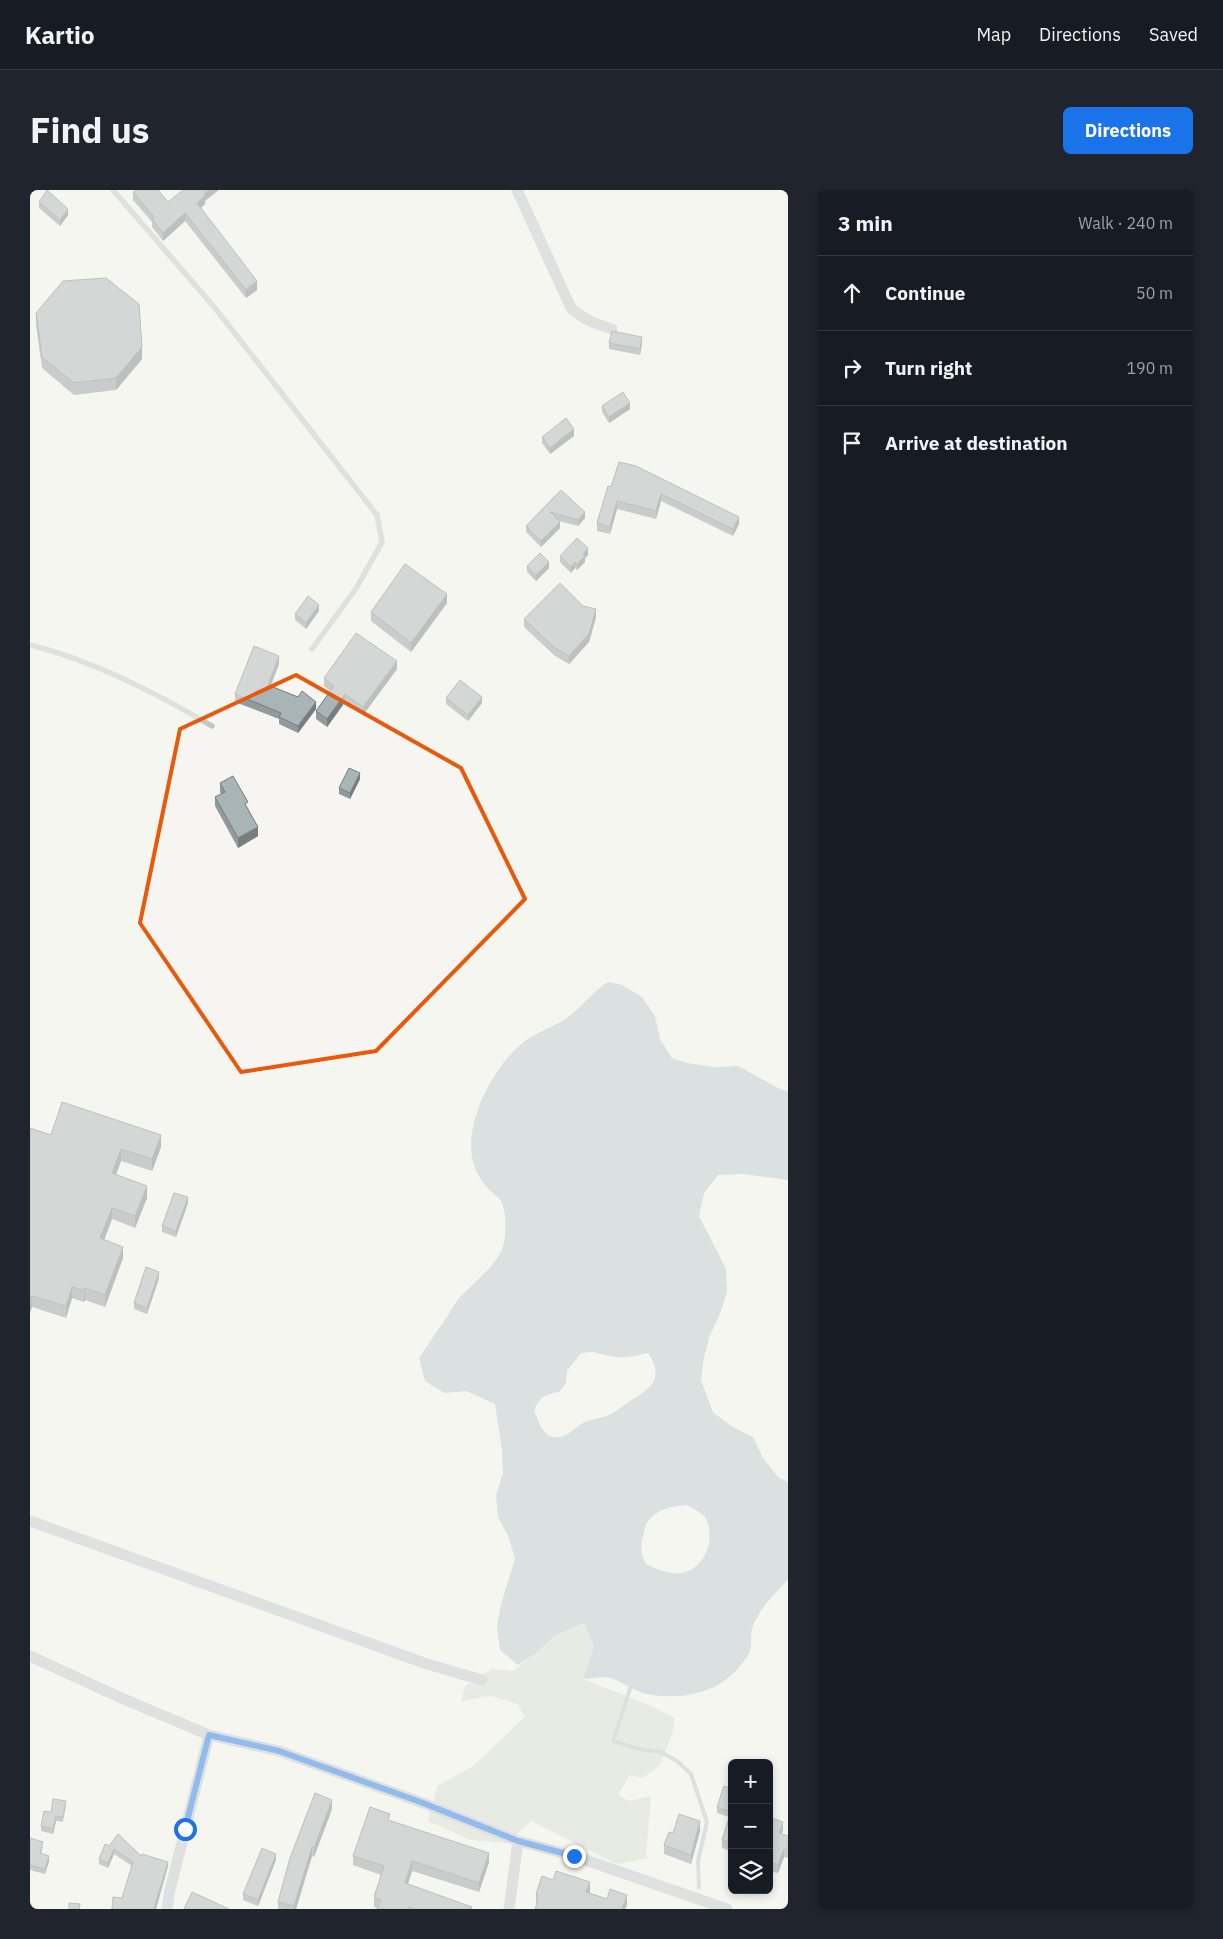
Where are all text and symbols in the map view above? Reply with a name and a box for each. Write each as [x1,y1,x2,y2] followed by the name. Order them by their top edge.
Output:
[25,19,95,51] text: Kartio
[976,23,1011,46] text: Map
[1039,23,1121,46] text: Directions
[1149,23,1198,46] text: Saved
[30,107,149,153] text: Find us
[1063,107,1193,154] button: Directions
[838,209,893,237] text: 3 min
[1078,213,1173,233] text: Walk · 240 m
[838,279,866,307] icon: ahead
[885,281,965,305] text: Continue
[1136,283,1173,303] text: 50 m
[838,354,866,382] icon: right
[885,356,972,380] text: Turn right
[1126,358,1173,378] text: 190 m
[838,429,866,457] icon: arrive
[885,431,1068,455] text: Arrive at destination
[728,1759,773,1894] map controls
[728,1759,773,1804] button: +
[728,1804,773,1849] button: −
[174,1818,197,1841] route start
[563,1845,586,1868] route end
[728,1849,773,1894] button: layers

